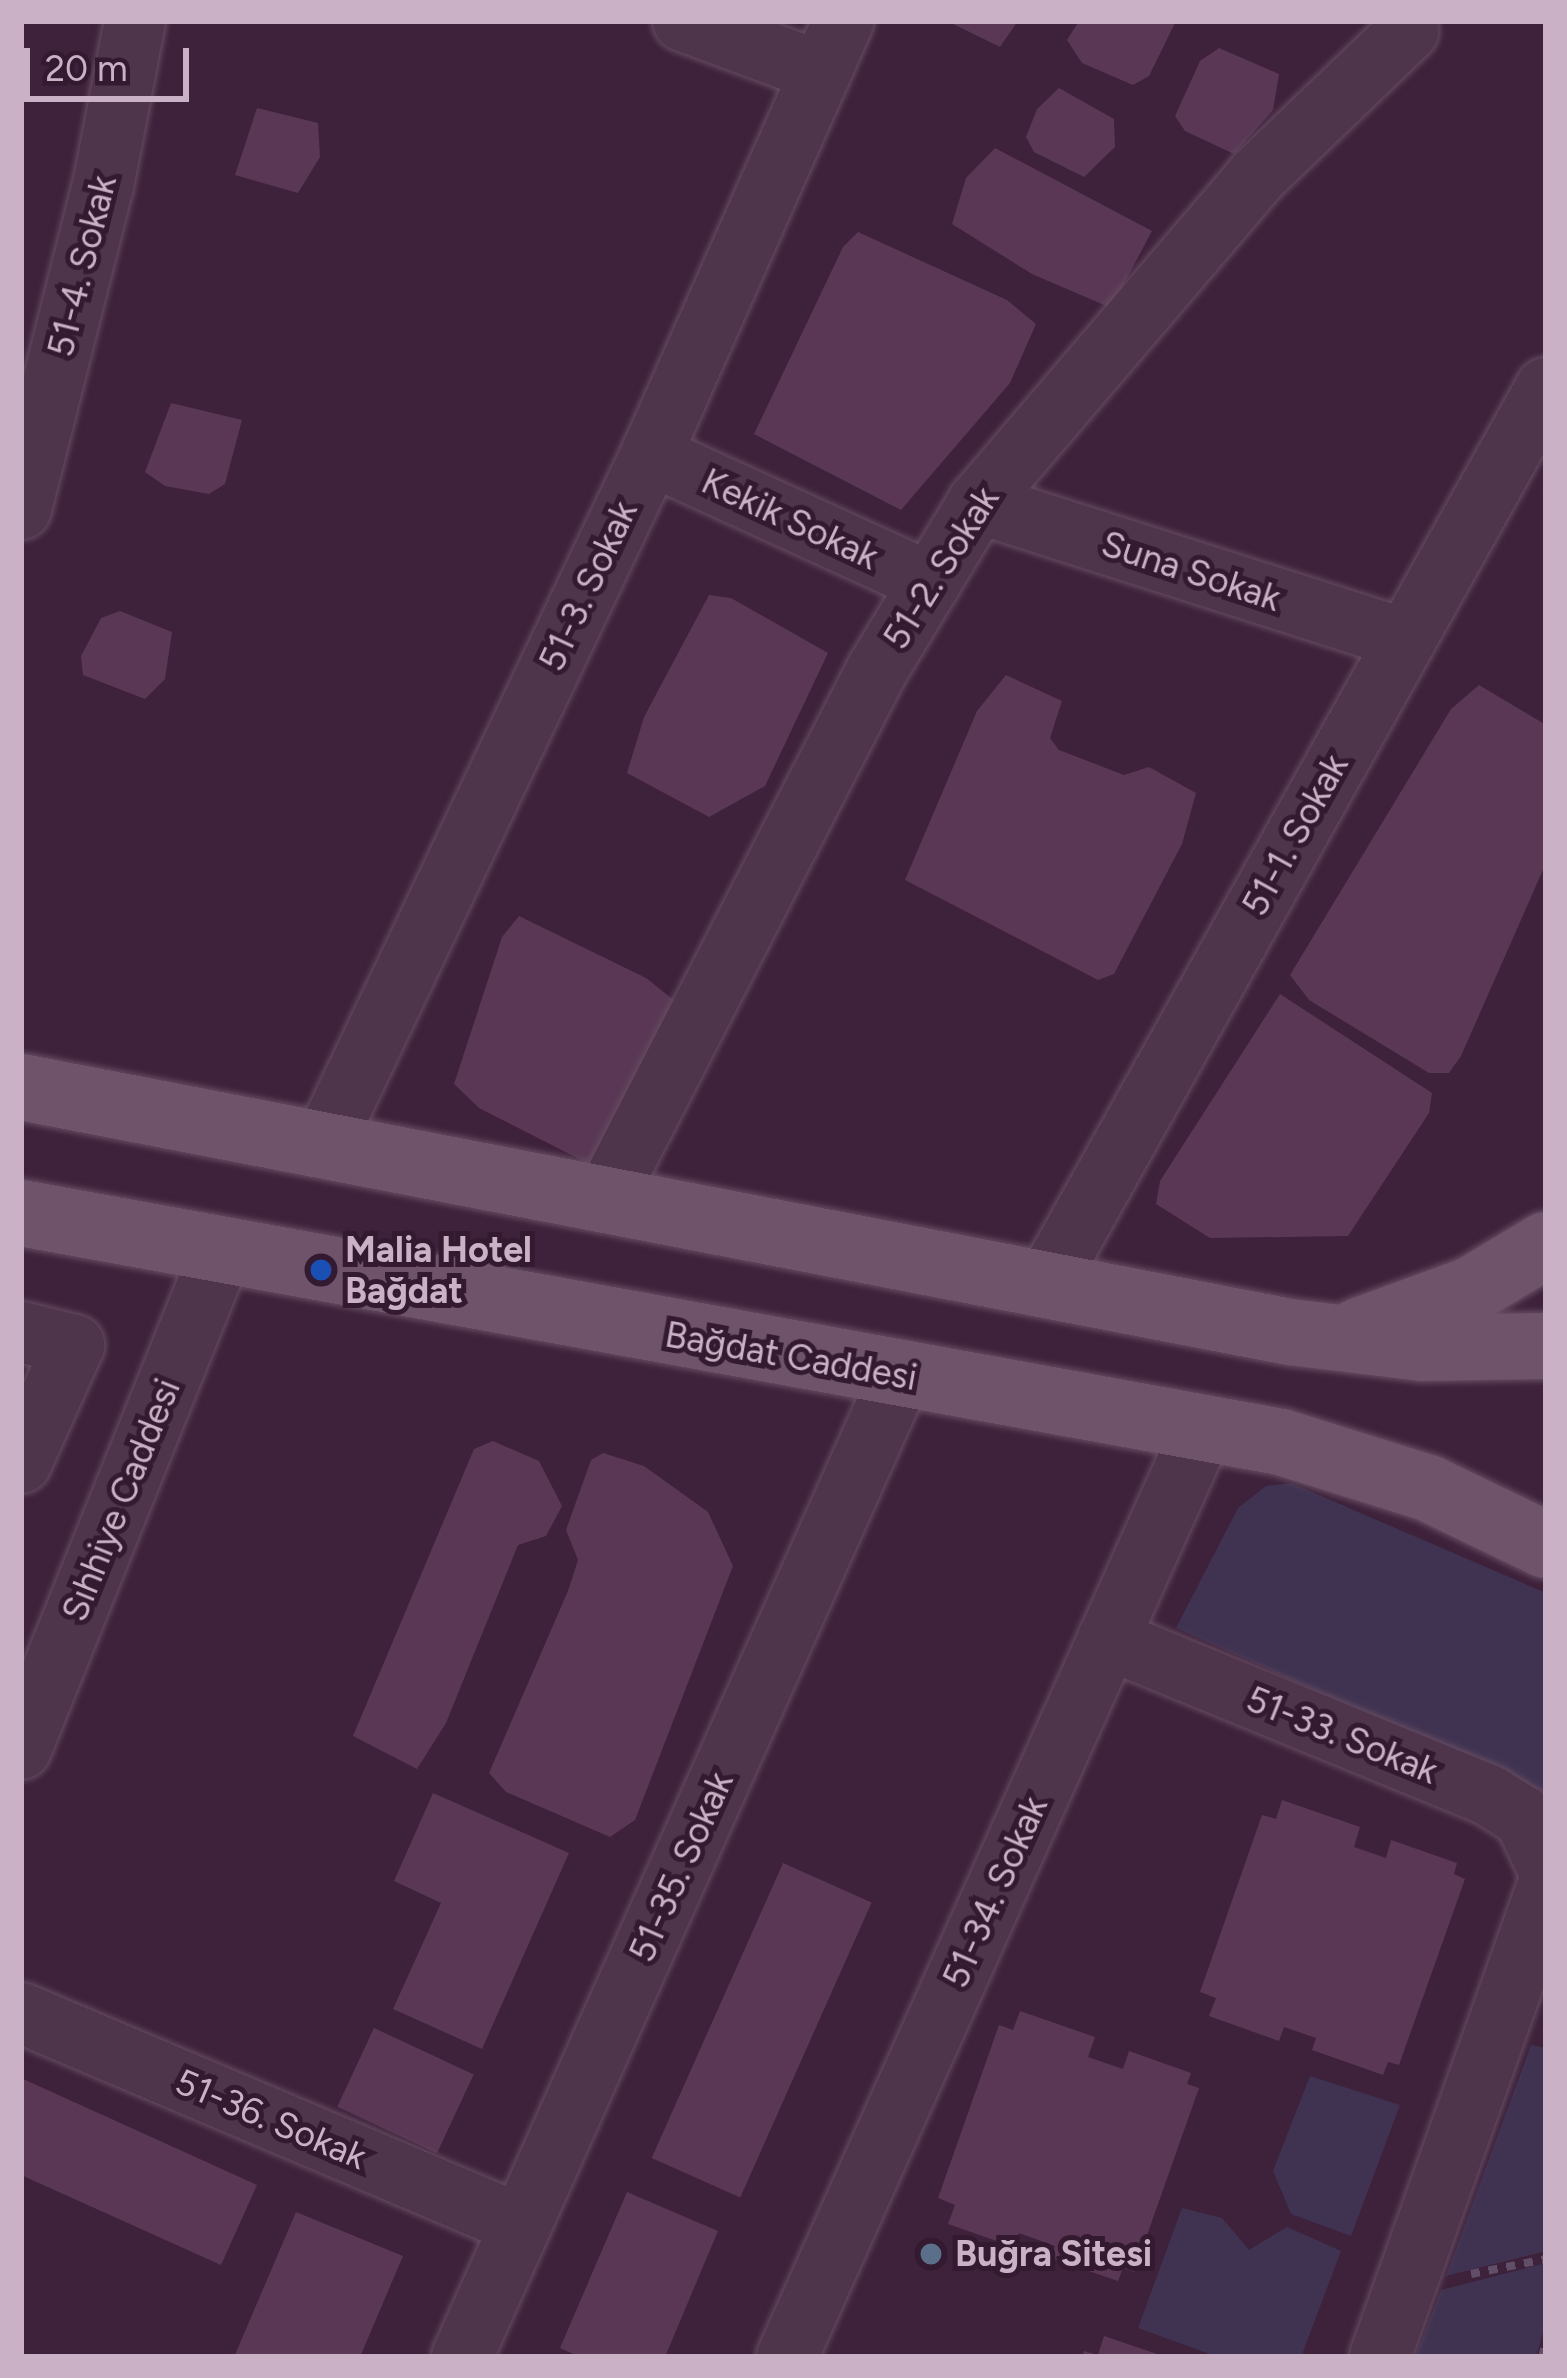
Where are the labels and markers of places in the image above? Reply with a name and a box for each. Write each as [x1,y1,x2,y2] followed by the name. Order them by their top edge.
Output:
[345,1227,532,1312] place label: Malia Hotel Bağdat
[308,1257,334,1283] marker: Malia Hotel Bağdat
[955,2232,1152,2276] place label: Buğra Sitesi
[918,2241,944,2267] marker: Buğra Sitesi

